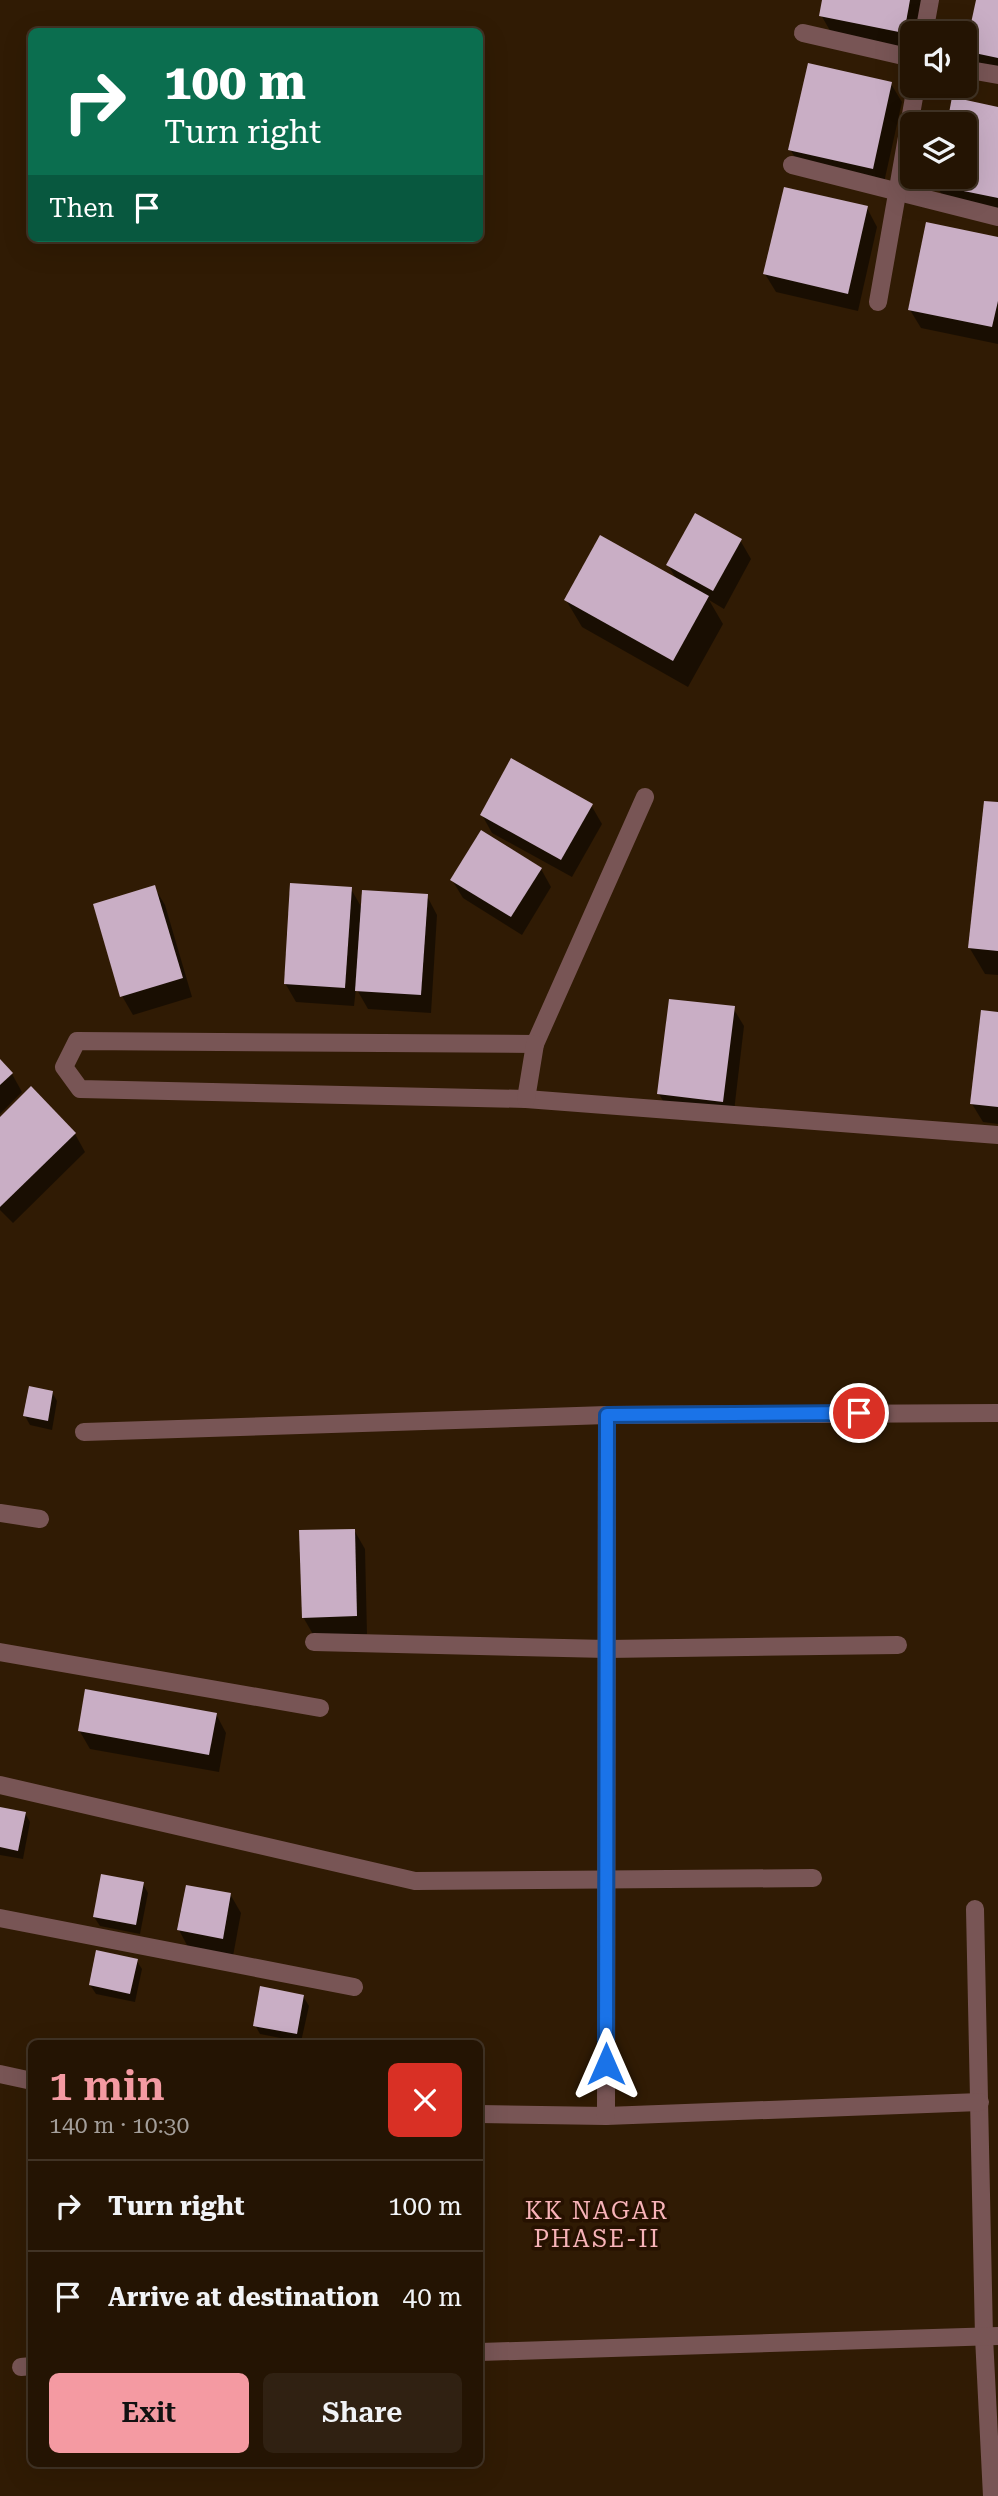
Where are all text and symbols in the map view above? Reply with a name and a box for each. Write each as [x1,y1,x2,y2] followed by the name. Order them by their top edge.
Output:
[900,21,977,189] map controls
[900,21,977,98] button: sound
[164,54,306,111] text: 100 m
[49,56,140,147] icon: right
[900,112,977,189] button: layers
[164,113,321,151] text: Turn right
[128,189,166,227] icon: arrive
[49,193,114,223] text: Then
[829,1383,889,1443] pin
[840,1394,878,1432] icon: arrive
[569,2027,643,2101] position arrow
[49,2061,165,2110] text: 1 min
[388,2063,462,2137] button: close
[49,2112,189,2139] text: 140 m · 10:30
[49,2187,87,2225] icon: right
[108,2191,244,2221] text: Turn right
[388,2191,462,2221] text: 100 m
[525,2197,669,2253] district label: KK NAGAR PHASE-II
[49,2278,87,2316] icon: arrive
[108,2282,379,2312] text: Arrive at destination
[403,2282,462,2312] text: 40 m
[49,2373,249,2453] button: Exit
[263,2373,462,2453] button: Share

